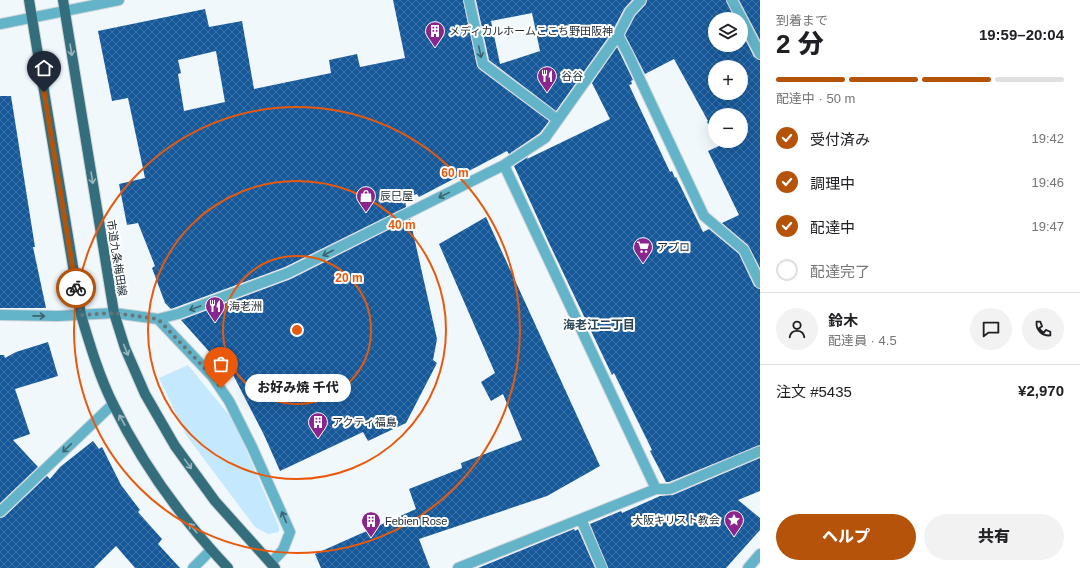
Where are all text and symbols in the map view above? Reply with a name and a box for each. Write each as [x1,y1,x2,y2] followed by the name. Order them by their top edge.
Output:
[708,12,748,148] map controls
[708,12,748,52] button: layers
[776,13,828,28] text: 到着まで
[424,20,446,48] building icon: メディカルホームここち野田阪神
[449,25,613,37] place label: メディカルホームここち野田阪神
[979,26,1064,43] text: 19:59–20:04
[776,29,824,59] text: 2 分
[67,43,75,56] one-way arrow
[477,45,485,58] one-way arrow
[27,51,61,92] pin
[33,57,55,79] icon: home
[708,60,748,100] button: +
[536,65,558,93] restaurant icon: 谷谷
[561,70,583,82] place label: 谷谷
[776,91,855,106] text: 配達中 · 50 m
[708,108,748,148] button: −
[776,127,798,149] icon: check
[810,131,870,148] text: 受付済み
[1031,131,1064,146] text: 19:42
[441,166,469,180] text: 60 m
[88,171,96,184] one-way arrow
[776,171,798,193] icon: check
[810,175,855,192] text: 調理中
[1031,175,1064,190] text: 19:46
[355,185,377,213] shop icon: 辰巳屋
[380,190,413,202] place label: 辰巳屋
[438,192,450,199] one-way arrow
[776,215,798,237] icon: check
[388,218,416,232] text: 40 m
[105,219,129,297] street label: 市道九条梅田線
[810,219,855,236] text: 配達中
[1031,219,1064,234] text: 19:47
[632,236,654,264] supermarket icon: アプロ
[657,241,690,253] place label: アプロ
[322,250,334,257] one-way arrow
[810,263,870,280] text: 配達完了
[56,268,96,308] courier
[335,271,363,285] text: 20 m
[65,277,87,299] icon: bike
[204,295,226,323] restaurant icon: 海老洲
[229,300,262,312] place label: 海老洲
[189,304,201,312] one-way arrow
[776,308,818,350] button: person
[970,308,1012,350] button: chat
[1022,308,1064,350] button: phone
[32,312,45,320] one-way arrow
[828,312,858,329] text: 鈴木
[563,318,635,332] district label: 海老江二丁目
[290,323,304,337] centre of rings
[828,333,897,348] text: 配達員 · 4.5
[123,344,131,356] one-way arrow
[204,347,238,388] pin
[210,353,232,375] icon: bag
[245,374,351,402] callout: お好み焼 千代
[257,380,339,395] text: お好み焼 千代
[1018,382,1064,399] text: ¥2,970
[776,383,852,400] text: 注文 #5435
[307,411,329,439] building icon: アクティ福島
[117,414,125,426] one-way arrow
[332,416,397,428] place label: アクティ福島
[62,443,72,453] one-way arrow
[184,459,192,470] one-way arrow
[723,509,745,537] place icon: 大阪キリスト教会
[360,510,382,538] building icon: Febien Rose
[279,512,287,524] one-way arrow
[632,514,720,526] place label: 大阪キリスト教会
[776,514,916,560] button: ヘルプ
[924,514,1064,560] button: 共有
[385,515,447,527] place label: Febien Rose
[189,522,198,533] one-way arrow

